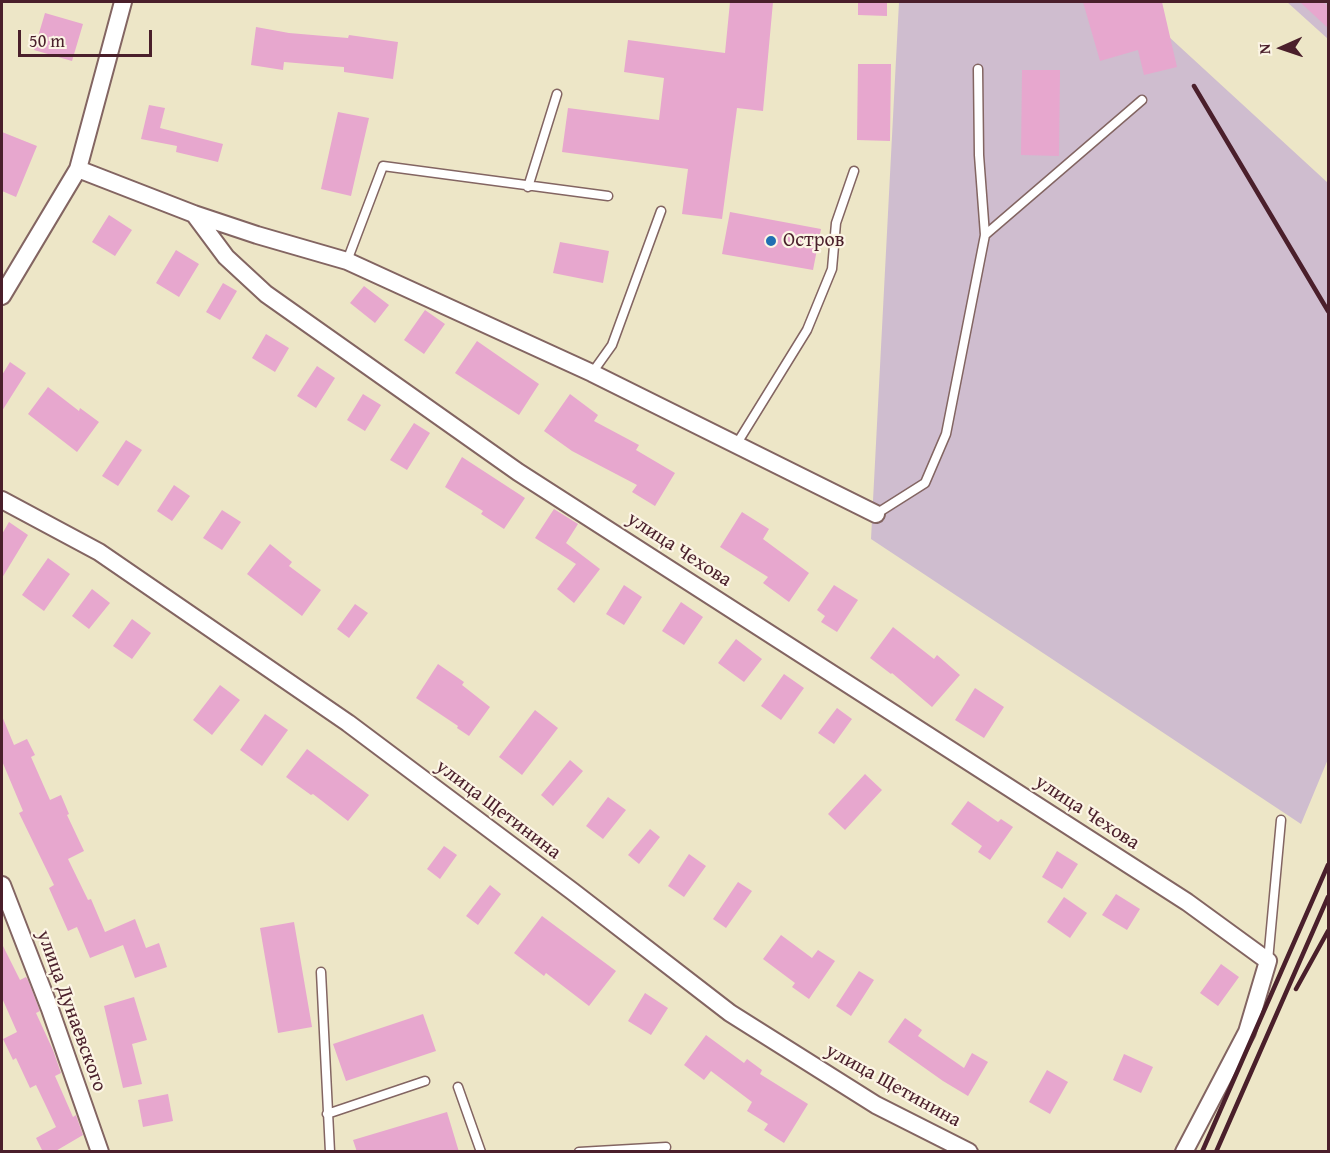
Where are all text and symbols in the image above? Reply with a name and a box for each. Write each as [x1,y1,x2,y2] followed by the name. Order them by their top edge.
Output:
[21,18,154,56] scale bar
[1252,18,1312,78] north arrow
[29,27,65,54] text: 50 m
[1252,43,1276,55] text: N
[783,229,844,253] place label: Остров
[764,234,778,248] marker: Остров
[622,507,736,593] street label: улица Чехова
[431,755,565,865] street label: улица Щетинина
[1030,770,1144,856] street label: улица Чехова
[31,927,111,1095] street label: улица Дунаевского
[821,1039,965,1133] street label: улица Щетинина

